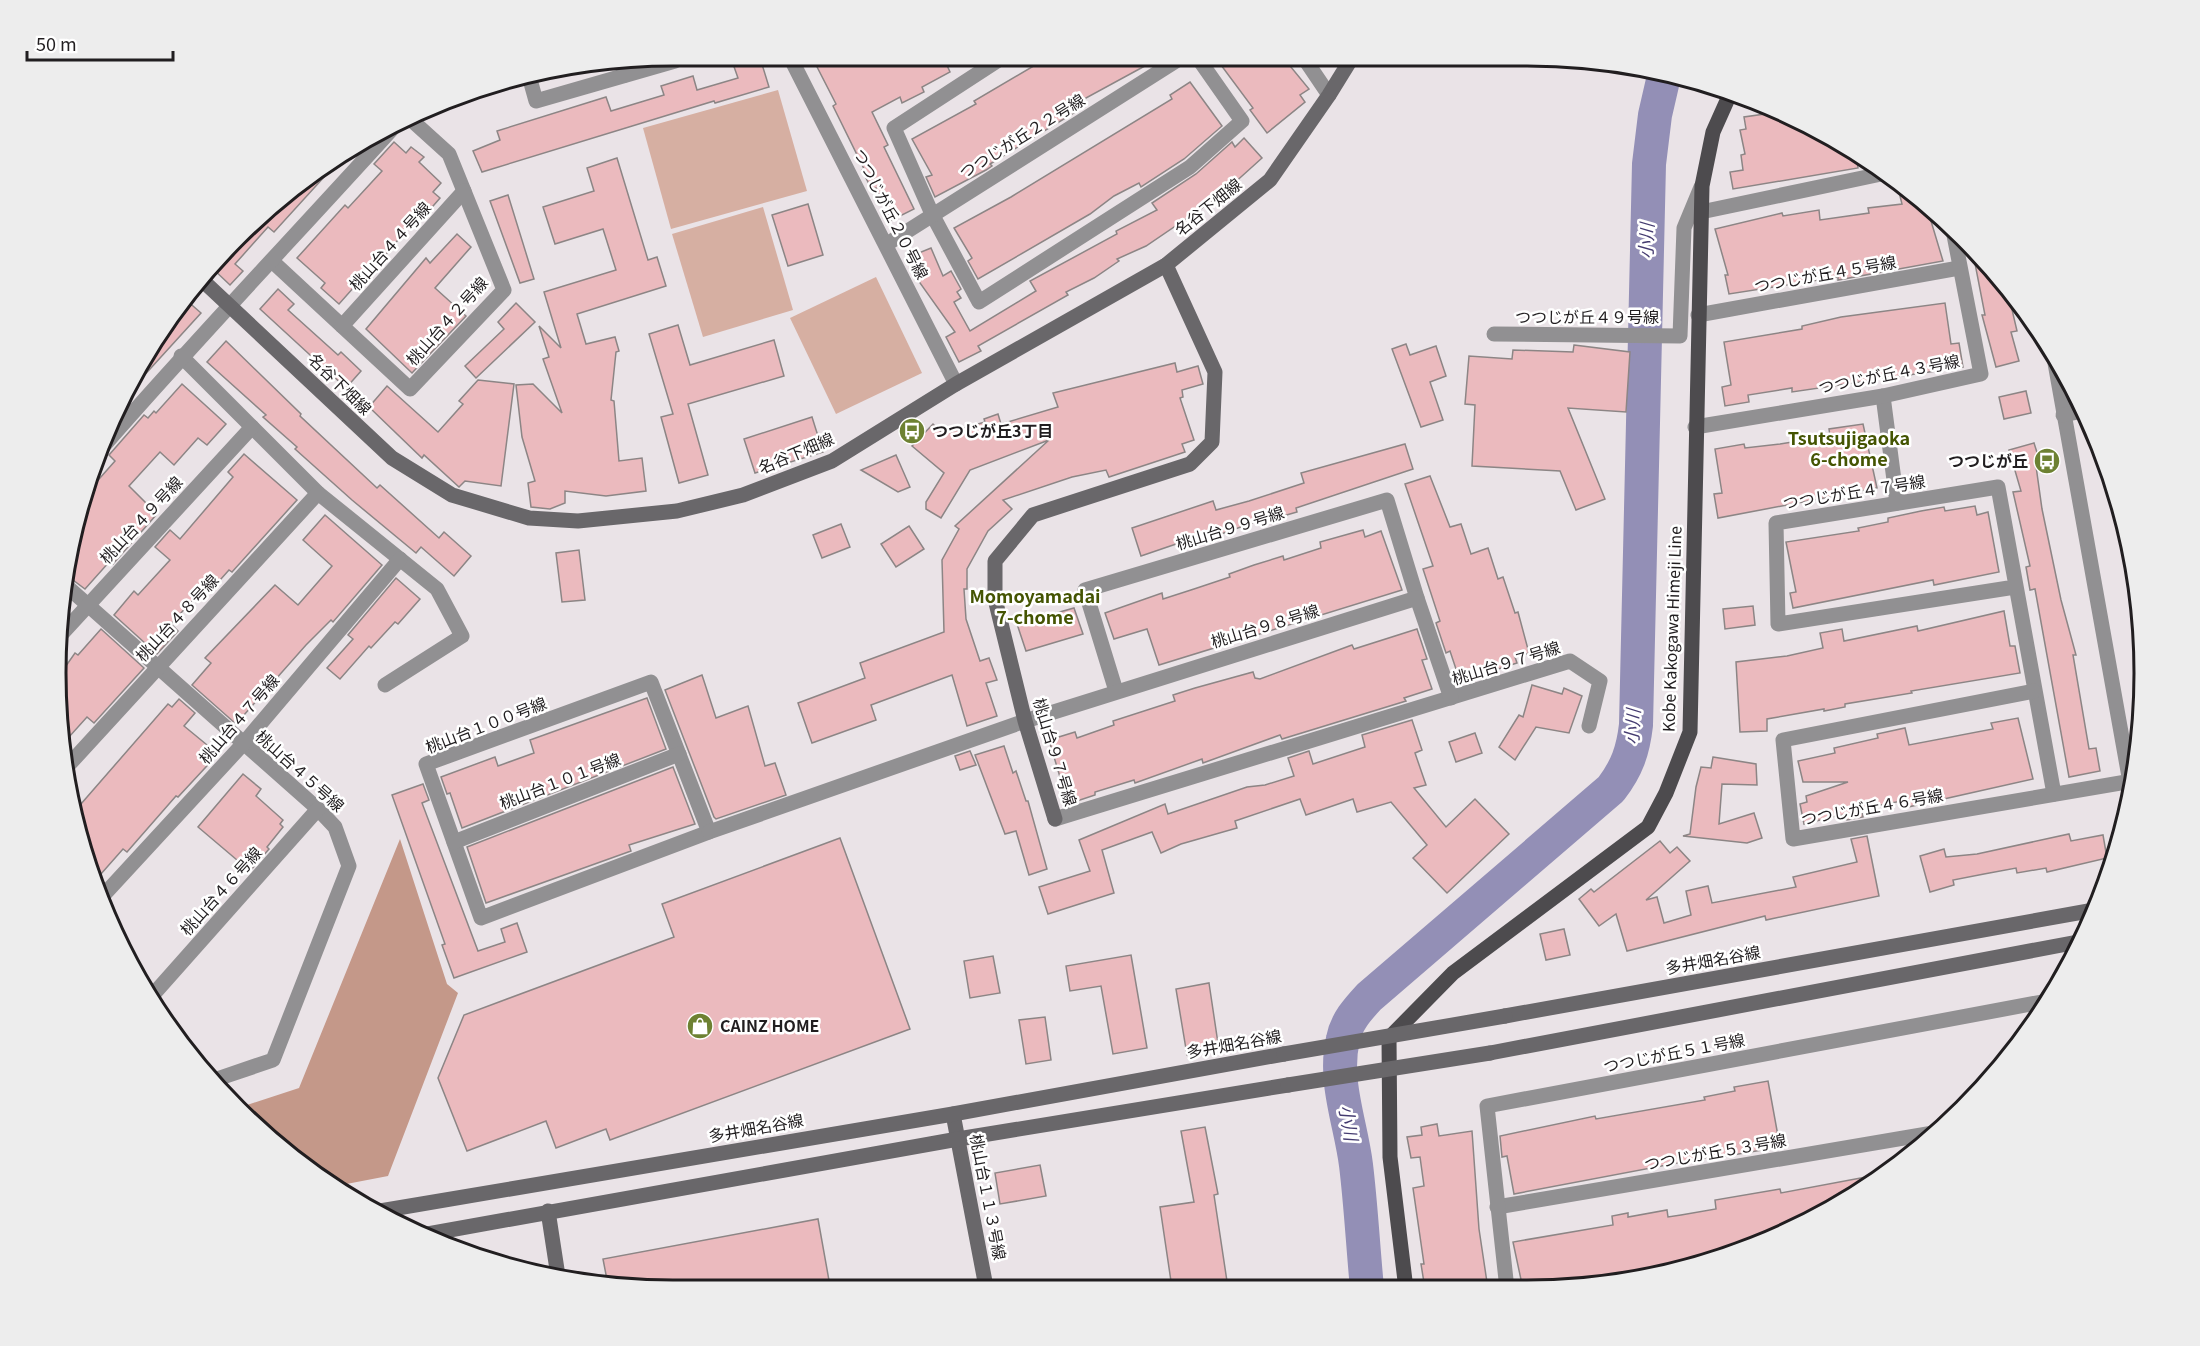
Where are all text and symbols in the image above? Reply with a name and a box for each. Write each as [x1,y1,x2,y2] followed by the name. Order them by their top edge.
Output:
[27,24,172,62] scale bar
[36,30,77,56] text: 50 m
[954,87,1089,183] street label: つつじが丘２２号線
[849,144,935,283] street label: つつじが丘２０号線
[1169,172,1246,241] street label: 名谷下畑線
[343,196,436,295] street label: 桃山台４４号線
[1631,220,1659,259] water label: 小川
[1752,249,1898,297] street label: つつじが丘４５号線
[400,271,493,370] street label: 桃山台４２号線
[1515,304,1659,328] street label: つつじが丘４９号線
[304,347,378,420] street label: 名谷下畑線
[1816,347,1962,399] street label: つつじが丘４３号線
[897,416,927,446] bus stop icon: つつじが丘3丁目
[932,418,1053,442] place label: つつじが丘3丁目
[1788,424,1910,471] district label: Tsutsujigaoka 6-chome
[754,425,837,479] street label: 名谷下畑線
[2032,446,2062,476] bus stop icon: つつじが丘
[1948,448,2028,472] place label: つつじが丘
[1781,468,1927,514] street label: つつじが丘４７号線
[93,470,187,568] street label: 桃山台４９号線
[1173,499,1287,555] street label: 桃山台９９号線
[1655,525,1687,733] street label: Kobe Kakogawa Himeji Line
[129,568,223,666] street label: 桃山台４８号線
[969,582,1101,629] district label: Momoyamadai 7-chome
[1208,597,1322,653] street label: 桃山台９８号線
[1449,634,1563,690] street label: 桃山台９７号線
[192,668,284,768] street label: 桃山台４７号線
[422,690,550,758] street label: 桃山台１００号線
[1028,695,1084,809] street label: 桃山台９７号線
[1617,706,1645,746] water label: 小川
[251,724,350,817] street label: 桃山台４５号線
[496,746,624,814] street label: 桃山台１０１号線
[1799,782,1945,830] street label: つつじが丘４６号線
[174,841,267,940] street label: 桃山台４６号線
[1663,939,1762,979] street label: 多井畑名谷線
[685,1011,715,1041] shop icon: CAINZ HOME
[720,1013,819,1037] place label: CAINZ HOME
[1184,1023,1283,1063] street label: 多井畑名谷線
[1601,1026,1747,1078] street label: つつじが丘５１号線
[1334,1103,1366,1145] water label: 小川
[706,1107,805,1147] street label: 多井畑名谷線
[1642,1127,1788,1175] street label: つつじが丘５３号線
[965,1132,1013,1262] street label: 桃山台１１３号線

